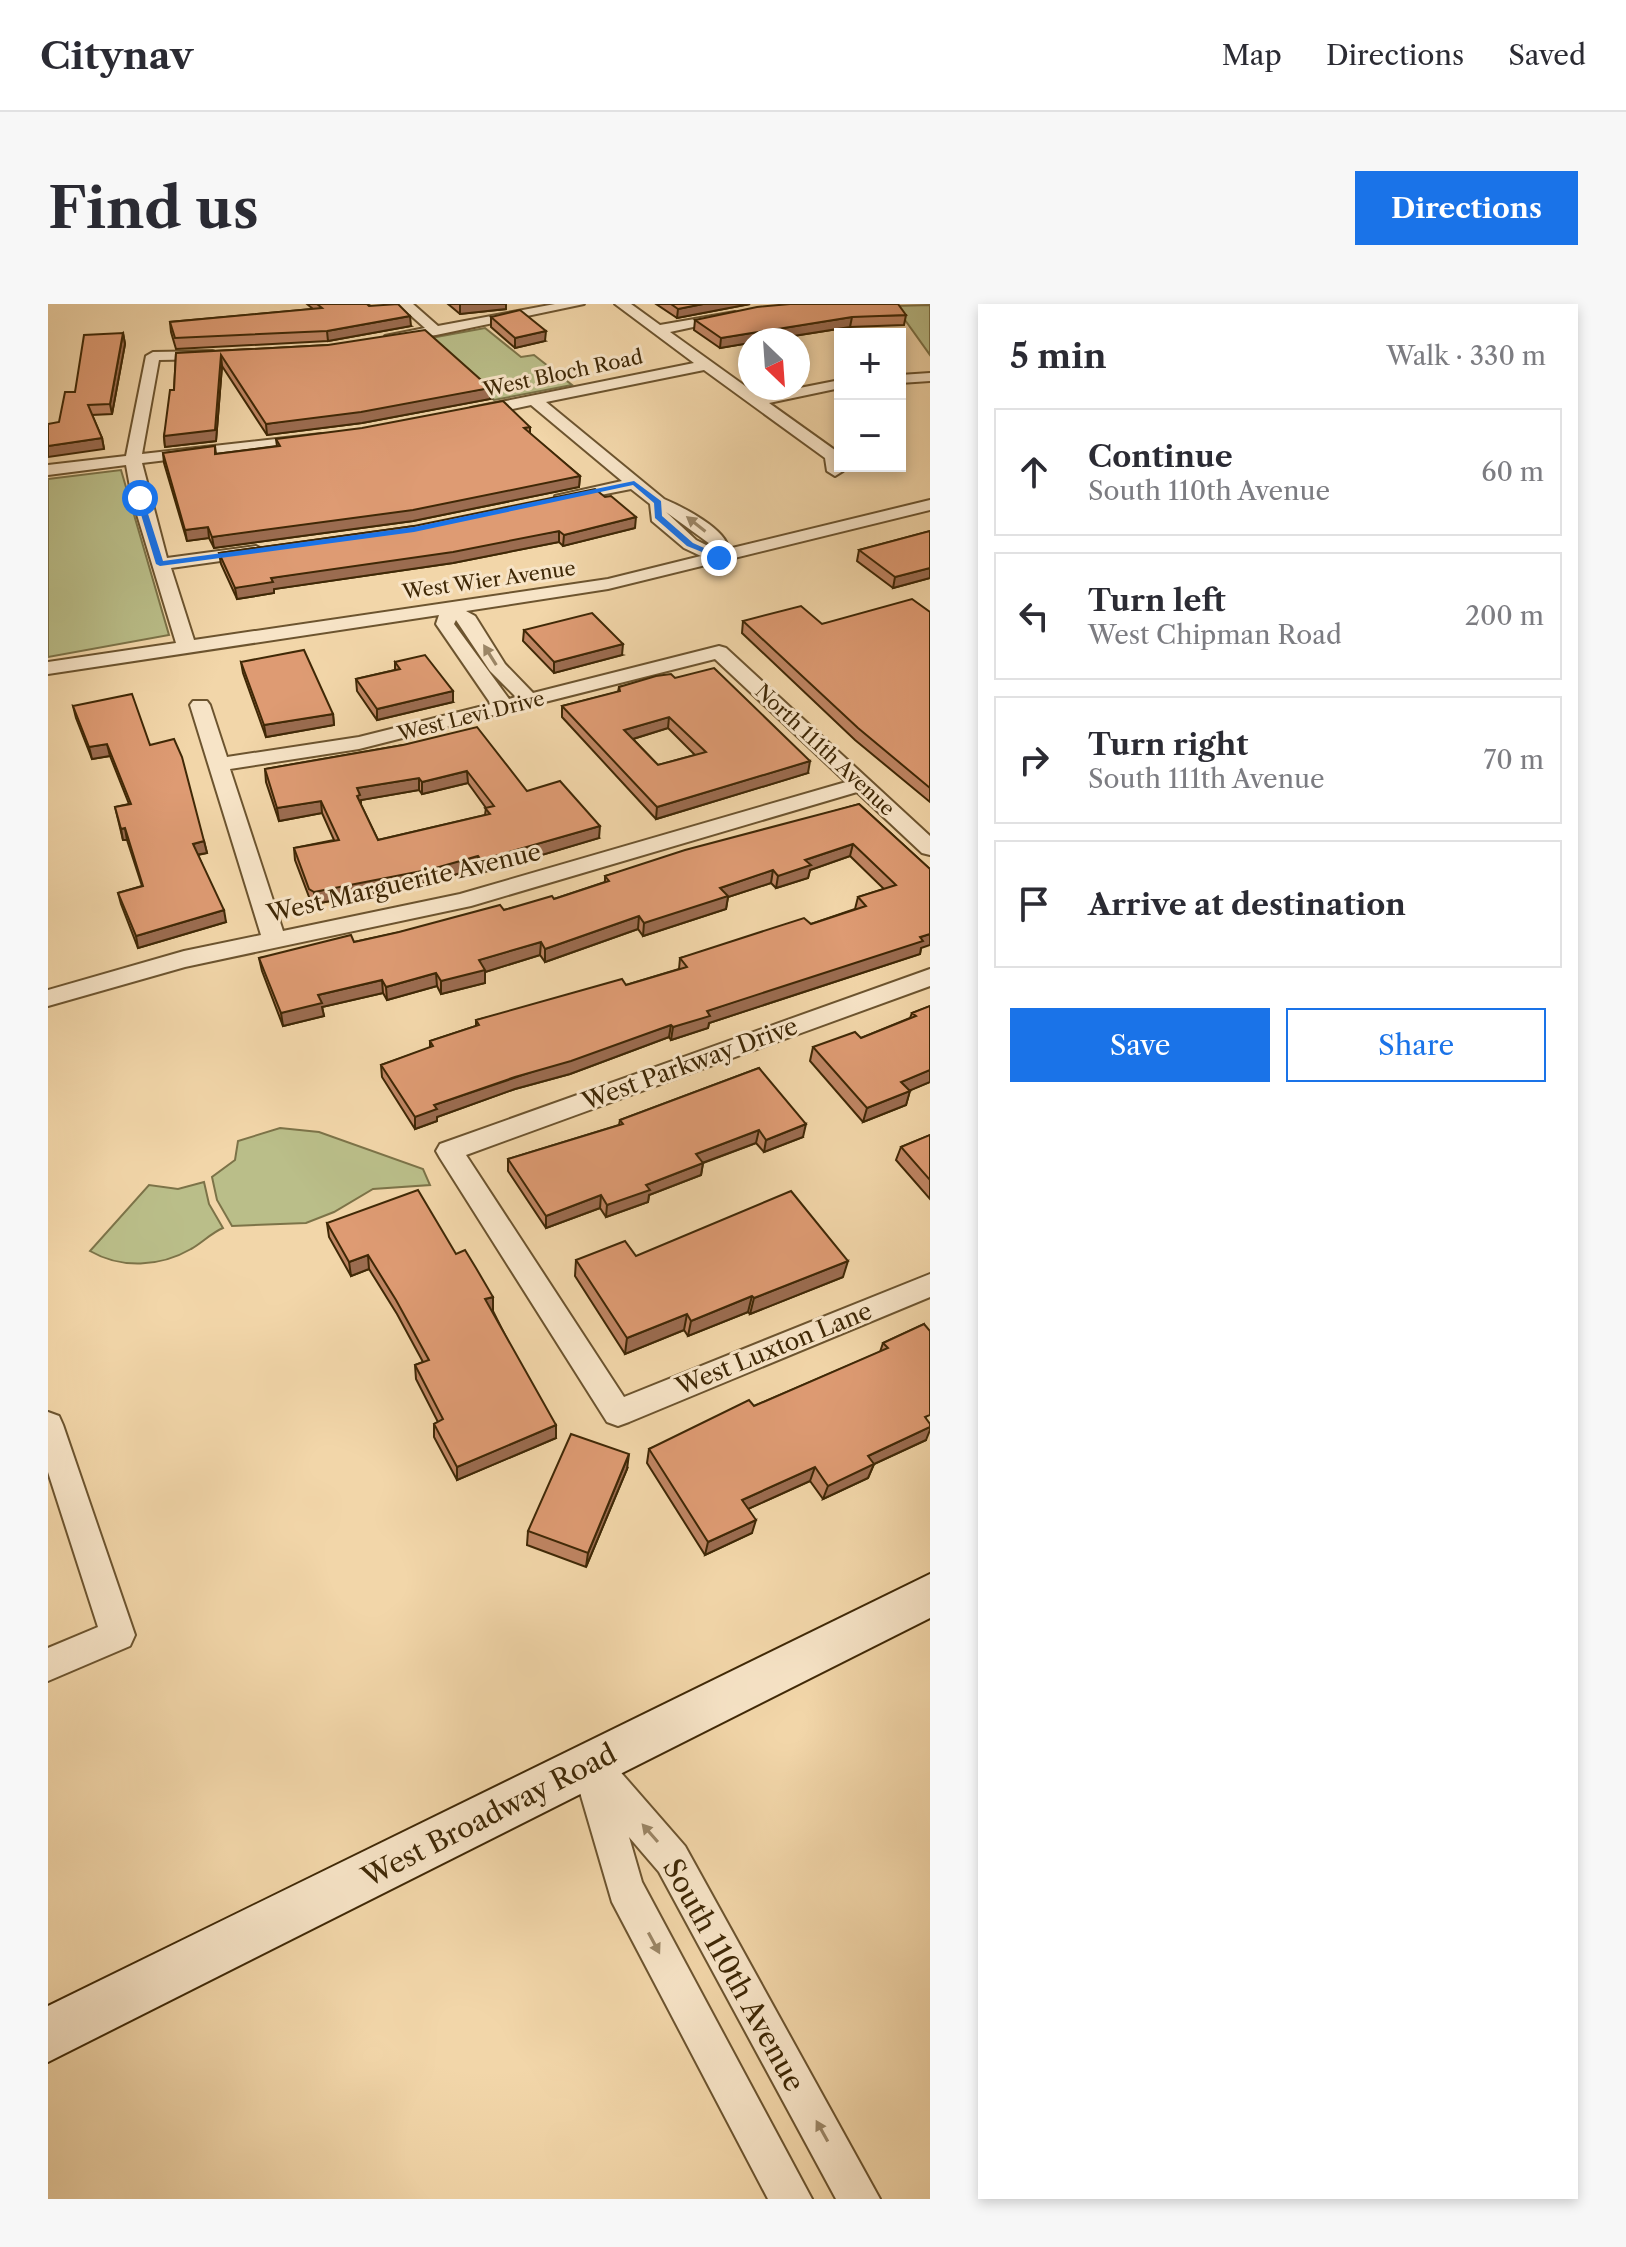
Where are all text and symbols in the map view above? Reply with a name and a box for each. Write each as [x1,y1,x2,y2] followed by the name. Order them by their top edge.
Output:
[40,32,193,79] text: Citynav
[1222,38,1282,72] text: Map
[1326,38,1464,72] text: Directions
[1508,38,1586,72] text: Saved
[1355,171,1578,245] button: Directions
[48,174,259,243] text: Find us
[738,328,810,400] north arrow
[834,328,906,472] map controls
[834,328,906,400] button: +
[1010,335,1107,377] text: 5 min
[1387,340,1546,372] text: Walk · 330 m
[480,344,645,402] street label: West Bloch Road
[834,400,906,472] button: −
[1088,438,1233,475] text: Continue
[1012,450,1056,494] icon: ahead
[1481,456,1544,488] text: 60 m
[1088,475,1330,507] text: South 110th Avenue
[122,480,158,516] route start
[686,517,706,533] one-way arrow
[701,540,737,576] route end
[400,556,577,604] street label: West Wier Avenue
[1088,582,1225,619] text: Turn left
[1012,594,1056,638] icon: left
[1465,600,1544,632] text: 200 m
[1088,619,1342,651] text: West Chipman Road
[484,644,498,666] one-way arrow
[750,679,900,821] street label: North 111th Avenue
[394,686,547,746] street label: West Levi Drive
[1088,726,1248,763] text: Turn right
[1012,738,1056,782] icon: right
[1484,744,1544,776] text: 70 m
[1088,763,1324,795] text: South 111th Avenue
[263,837,544,928] street label: West Marguerite Avenue
[1012,882,1056,926] icon: arrive
[1088,886,1406,923] text: Arrive at destination
[1010,1008,1270,1082] button: Save
[1286,1008,1546,1082] button: Share
[577,1011,801,1116] street label: West Parkway Drive
[671,1296,876,1401] street label: West Luxton Lane
[355,1736,622,1894] street label: West Broadway Road
[642,1824,659,1844] one-way arrow
[656,1853,812,2097] street label: South 110th Avenue
[647,1931,660,1954] one-way arrow
[815,2119,828,2142] one-way arrow

